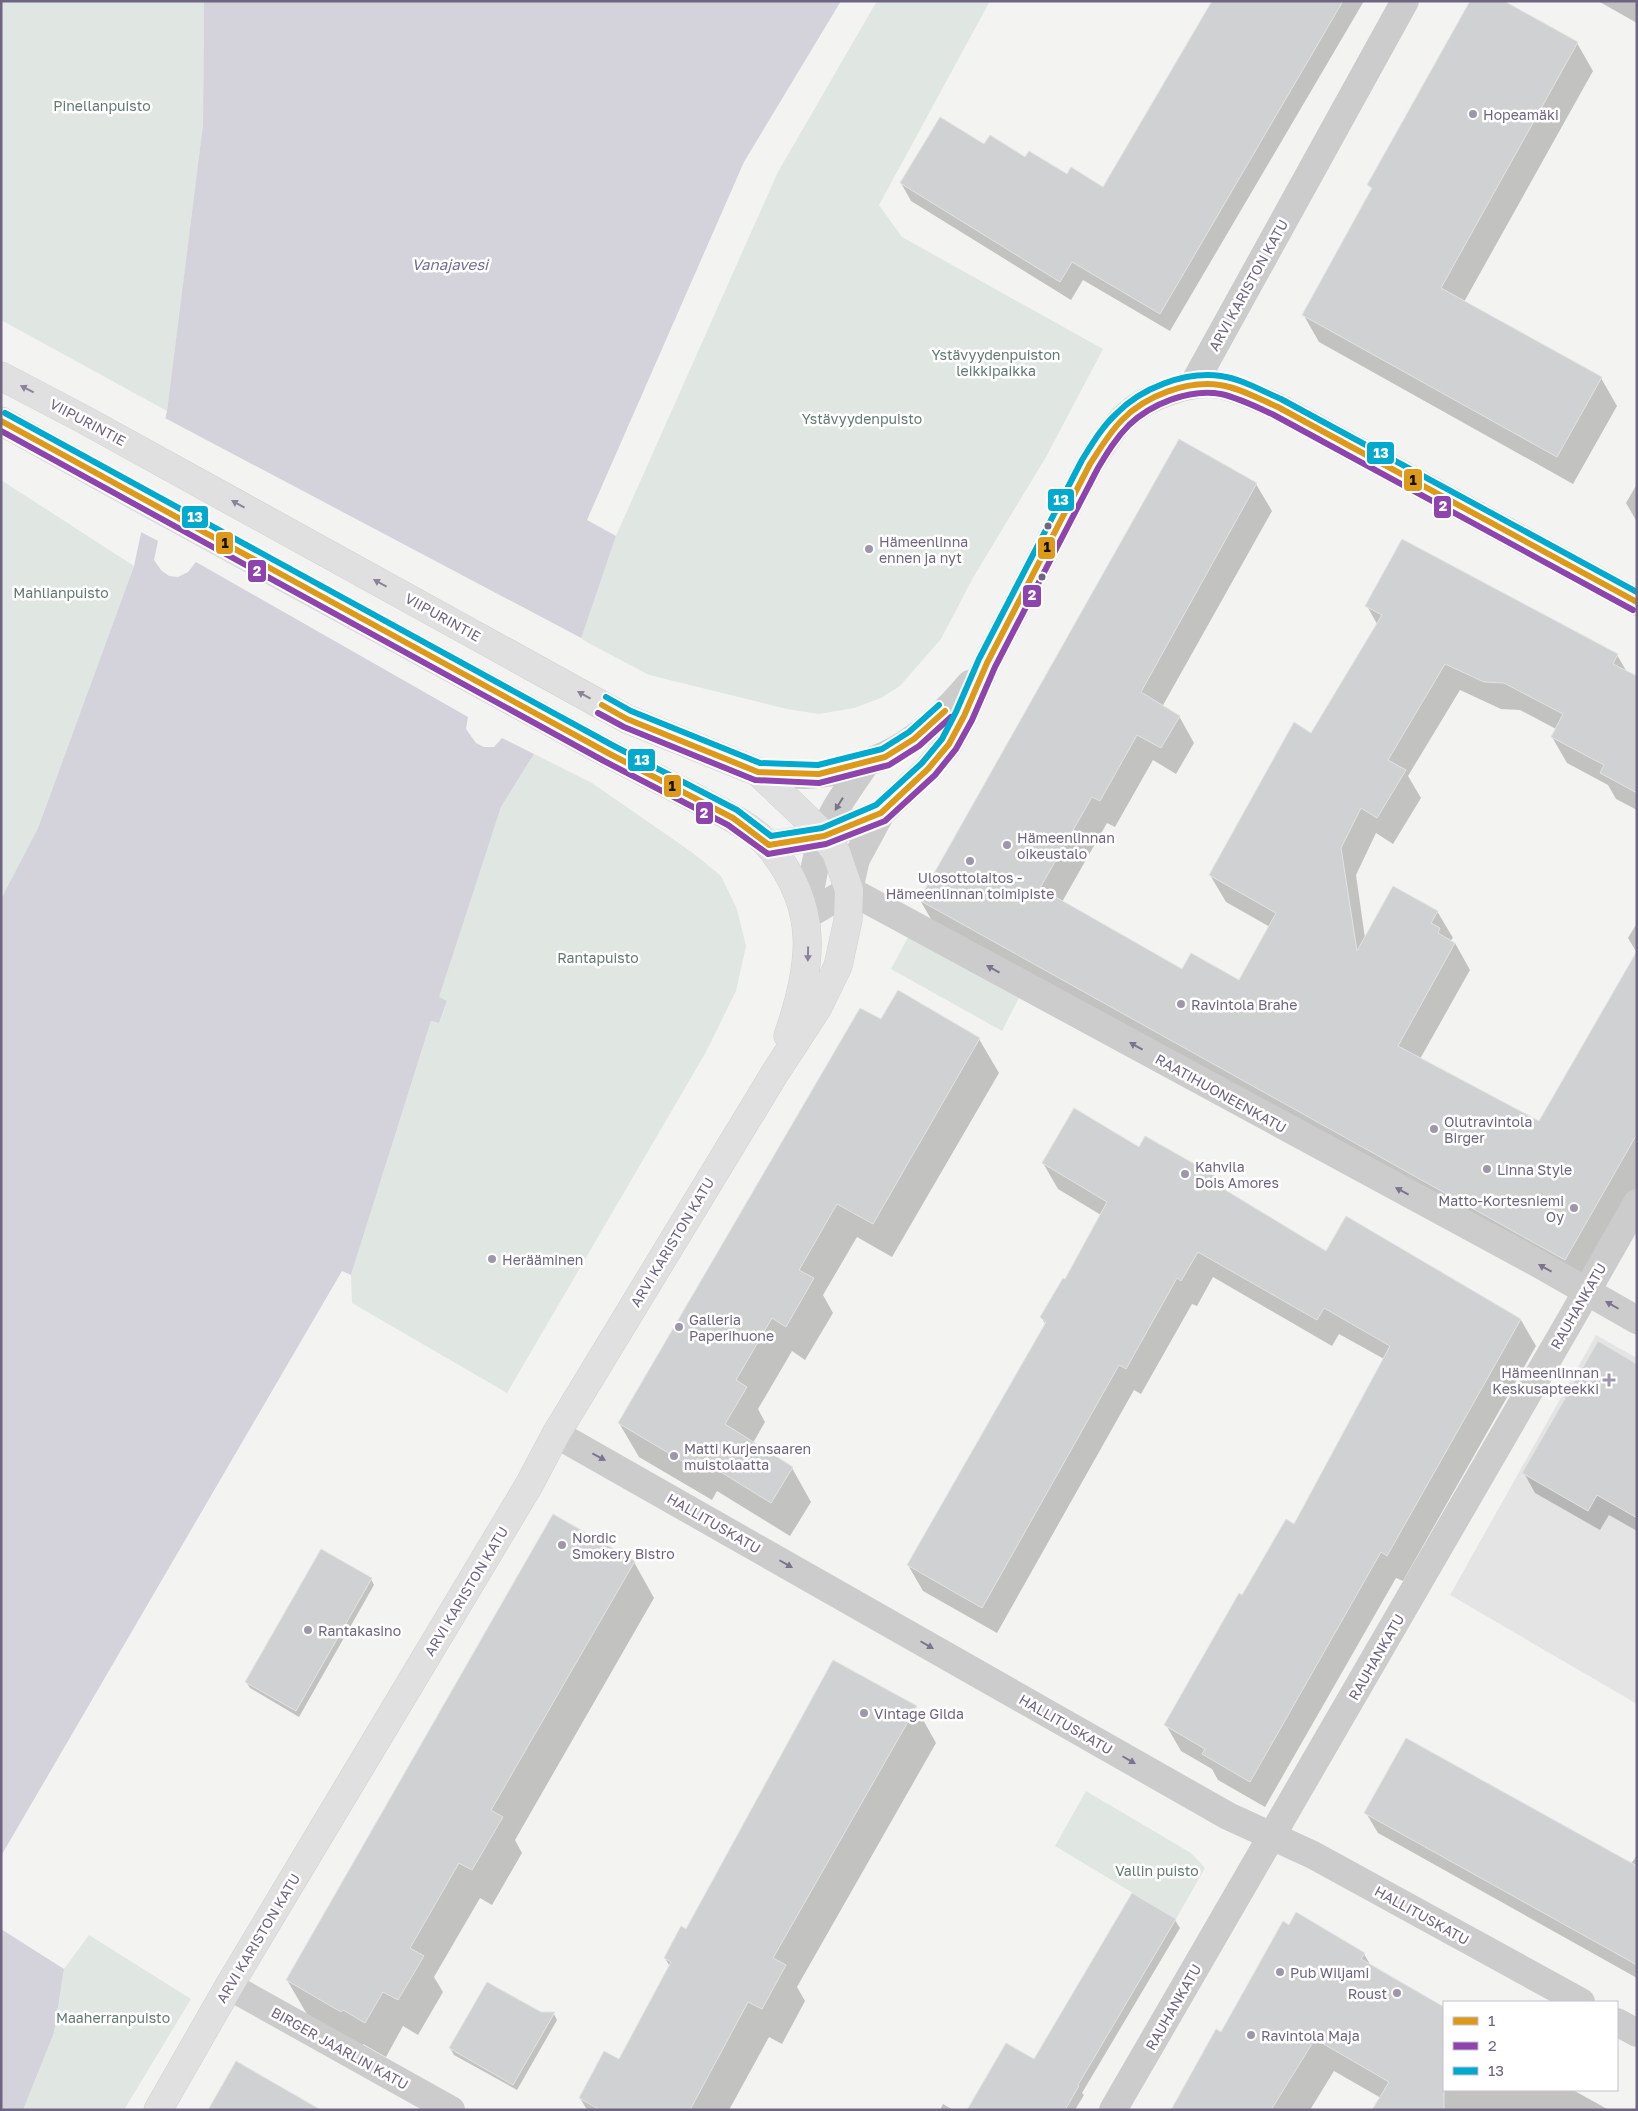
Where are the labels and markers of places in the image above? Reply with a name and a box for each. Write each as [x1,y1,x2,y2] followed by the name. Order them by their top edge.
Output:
[1483,106,1559,123] place label: Hopeamäki
[1467,108,1479,120] marker: Hopeamäki
[1043,521,1053,531] unlabelled marker
[879,533,968,566] place label: Hämeenlinna ennen ja nyt
[863,543,875,555] marker: Hämeenlinna ennen ja nyt
[1037,572,1047,582] unlabelled marker
[1017,829,1115,862] place label: Hämeenlinnan oikeustalo
[1001,839,1013,851] marker: Hämeenlinnan oikeustalo
[964,855,976,867] marker: Ulosottolaitos - Hämeenlinnan toimipiste
[886,869,1054,902] place label: Ulosottolaitos - Hämeenlinnan toimipiste
[1191,996,1297,1013] place label: Ravintola Brahe
[1175,998,1187,1010] marker: Ravintola Brahe
[1444,1113,1532,1146] place label: Olutravintola Birger
[1428,1123,1440,1135] marker: Olutravintola Birger
[1195,1158,1279,1191] place label: Kahvila Dois Amores
[1497,1161,1572,1178] place label: Linna Style
[1481,1163,1493,1175] marker: Linna Style
[1179,1168,1191,1180] marker: Kahvila Dois Amores
[1438,1192,1564,1225] place label: Matto-Kortesniemi Oy
[1568,1202,1580,1214] marker: Matto-Kortesniemi Oy
[502,1251,583,1268] place label: Herääminen
[486,1253,498,1265] marker: Herääminen
[689,1311,774,1344] place label: Galleria Paperihuone
[673,1321,685,1333] marker: Galleria Paperihuone
[1492,1364,1599,1397] place label: Hämeenlinnan Keskusapteekki
[1603,1374,1615,1386] marker: Hämeenlinnan Keskusapteekki
[684,1440,811,1473] place label: Matti Kurjensaaren muistolaatta
[668,1450,680,1462] marker: Matti Kurjensaaren muistolaatta
[572,1529,675,1562] place label: Nordic Smokery Bistro
[556,1539,568,1551] marker: Nordic Smokery Bistro
[318,1622,401,1639] place label: Rantakasino
[302,1624,314,1636] marker: Rantakasino
[874,1705,964,1722] place label: Vintage Gilda
[858,1707,870,1719] marker: Vintage Gilda
[1290,1964,1369,1981] place label: Pub Wiljami
[1274,1966,1286,1978] marker: Pub Wiljami
[1348,1985,1387,2002] place label: Roust
[1391,1987,1403,1999] marker: Roust
[1261,2027,1360,2044] place label: Ravintola Maja
[1245,2029,1257,2041] marker: Ravintola Maja

